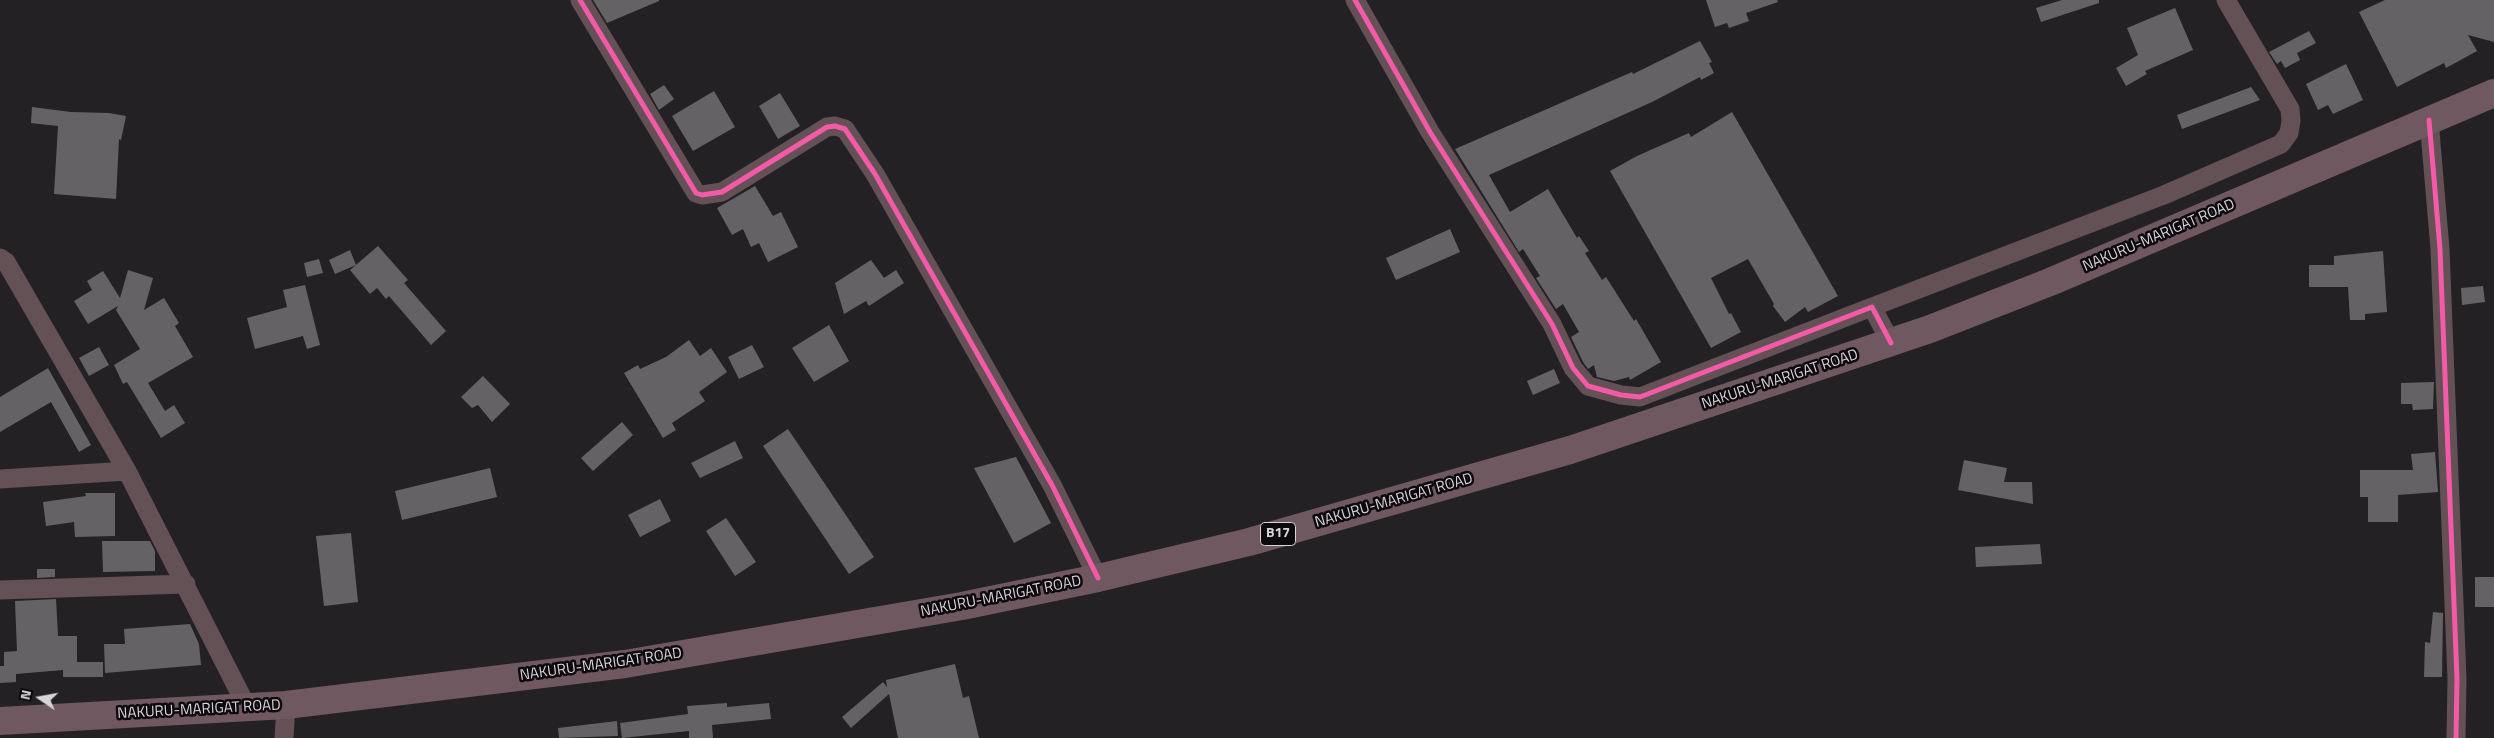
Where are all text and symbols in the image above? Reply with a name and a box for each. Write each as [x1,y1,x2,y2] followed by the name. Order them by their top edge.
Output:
[2080,196,2238,276] street label: NAKURU-MARIGAT ROAD
[1699,346,1861,414] street label: NAKURU-MARIGAT ROAD
[1313,470,1475,532] street label: NAKURU-MARIGAT ROAD
[1260,522,1296,546] road number: B17
[919,573,1083,621] street label: NAKURU-MARIGAT ROAD
[519,645,683,685] street label: NAKURU-MARIGAT ROAD
[15,673,65,723] north arrow
[14,688,36,702] text: N
[117,697,281,723] street label: NAKURU-MARIGAT ROAD

